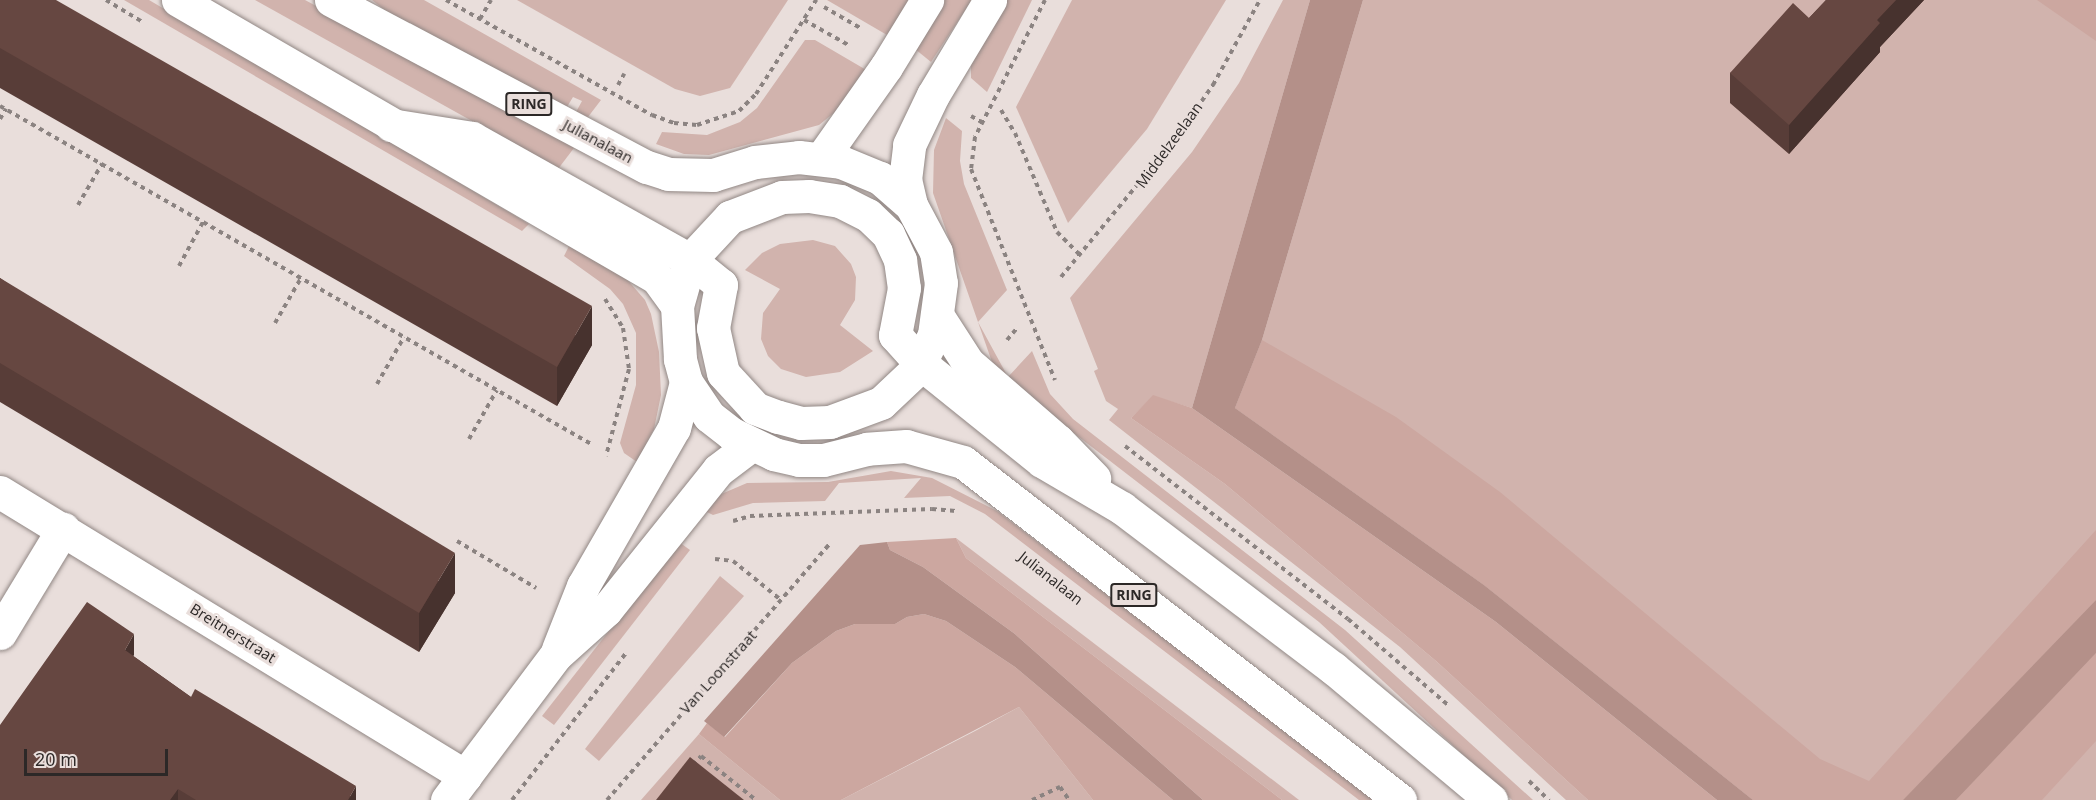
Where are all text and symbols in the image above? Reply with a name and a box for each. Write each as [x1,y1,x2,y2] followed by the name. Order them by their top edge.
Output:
[505,93,553,115] road number: RING
[1132,99,1206,191] street label: Middelzeelaan
[560,115,636,167] street label: Julianalaan
[1015,547,1087,609] street label: Julianalaan
[1110,584,1158,606] road number: RING
[187,599,279,667] street label: Breitnerstraat
[676,627,760,717] street label: Van Loonstraat
[27,737,171,775] scale bar
[35,747,77,771] text: 20 m

